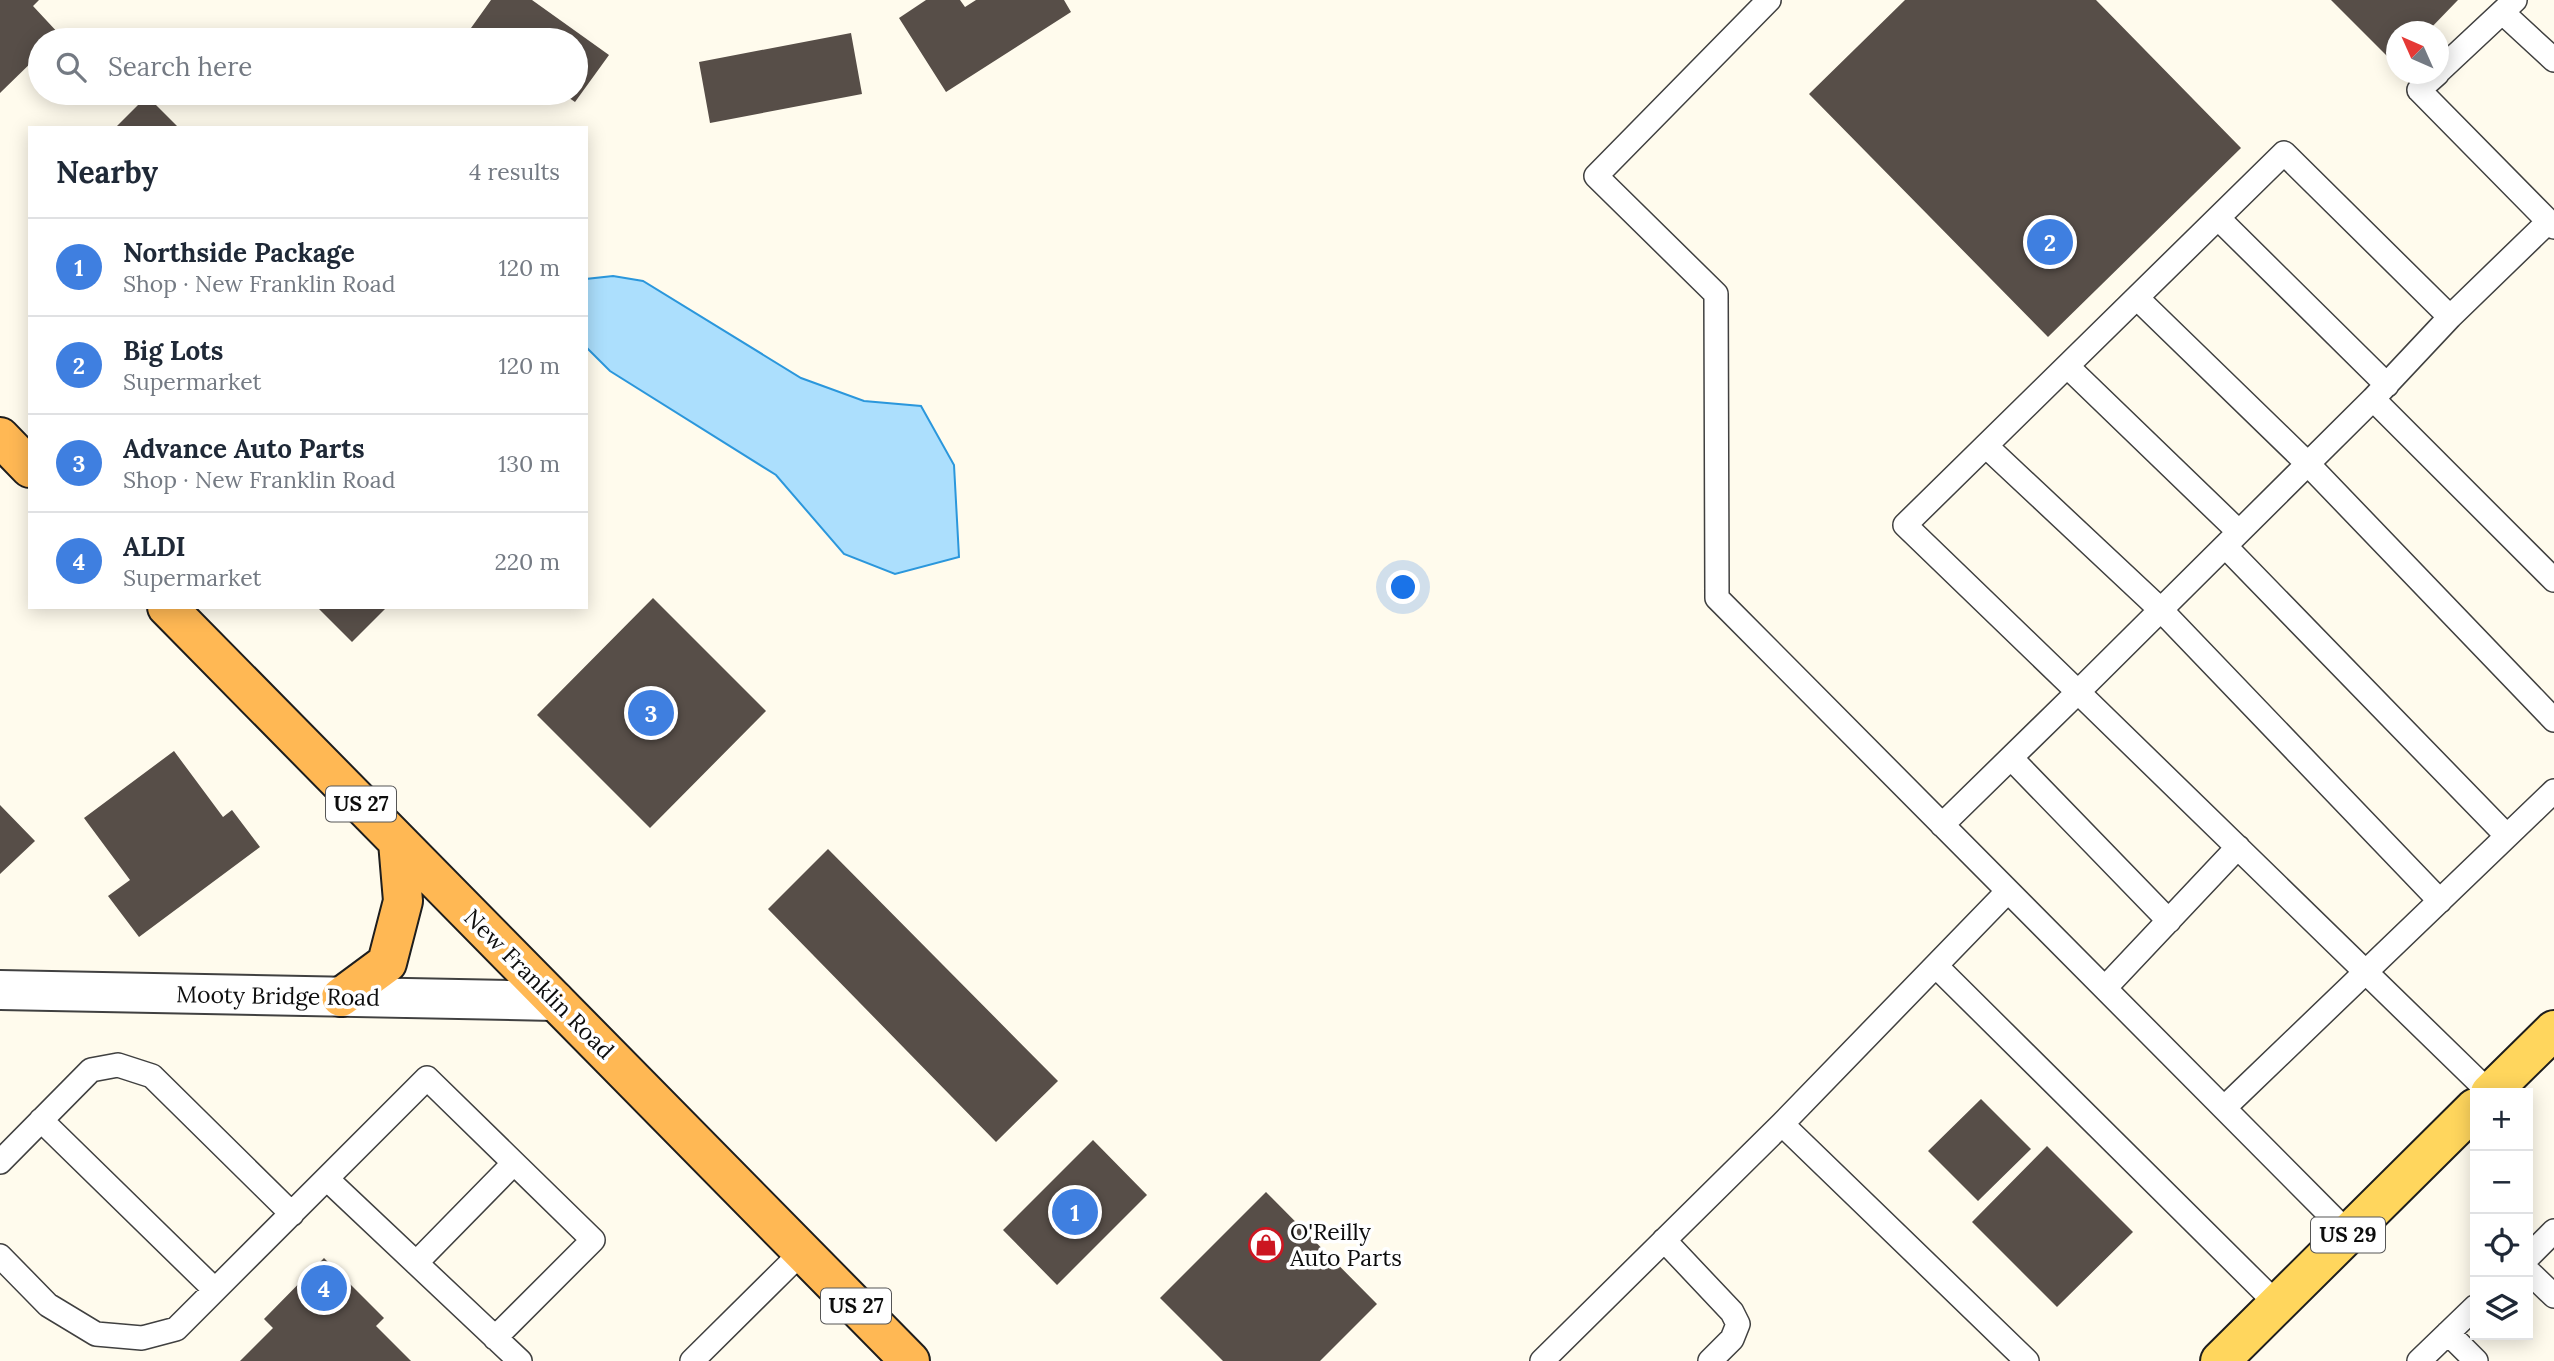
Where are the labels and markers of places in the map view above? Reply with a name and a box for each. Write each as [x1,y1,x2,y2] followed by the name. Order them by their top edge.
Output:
[2027,216,2073,268] pin: 2
[628,687,674,739] pin: 3
[1052,1186,1098,1238] pin: 1
[1289,1217,1402,1272] place label: O'Reilly Auto Parts
[1247,1226,1285,1264] shop icon: O'Reilly Auto Parts
[301,1262,347,1314] pin: 4

